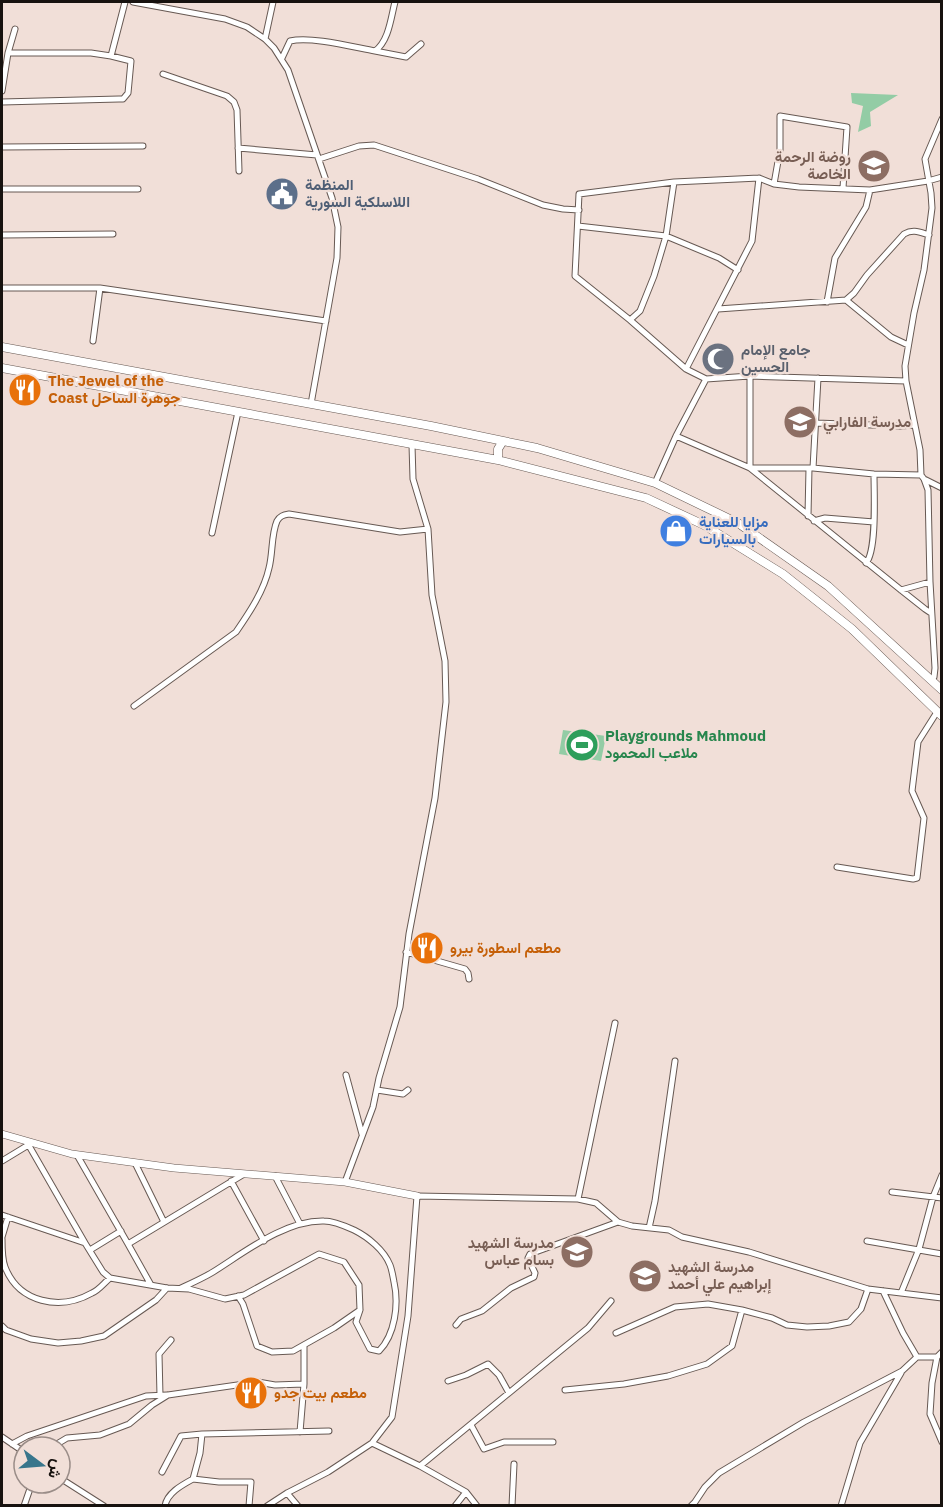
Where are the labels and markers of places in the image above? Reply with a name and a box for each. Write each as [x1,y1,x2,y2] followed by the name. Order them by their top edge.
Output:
[775,147,851,183] place label: روضة الرحمة الخاصة
[856,148,892,184] school or university icon: روضة الرحمة الخاصة
[305,175,410,211] place label: المنظمة اللاسلكية السورية
[264,176,300,212] public building icon: المنظمة اللاسلكية السورية
[741,340,810,376] place label: جامع الإمام الحسين
[700,341,736,377] mosque icon: جامع الإمام الحسين
[48,371,180,407] place label: The Jewel of the Coast جوهرة الساحل
[7,372,43,408] restaurant icon: The Jewel of the Coast جوهرة الساحل
[782,404,818,440] school or university icon: مدرسة الفارابي
[823,412,911,435] place label: مدرسة الفارابي
[699,512,768,548] place label: مزايا للعناية بالسيارات
[658,513,694,549] shop icon: مزايا للعناية بالسيارات
[605,726,766,762] place label: Playgrounds Mahmoud ملاعب المحمود
[564,727,600,763] sports icon: Playgrounds Mahmoud ملاعب المحمود
[409,930,445,966] restaurant icon: مطعم اسطورة بيرو
[450,938,561,958] place label: مطعم اسطورة بيرو
[468,1233,554,1270] place label: مدرسة الشهيد بسام عباس
[559,1234,595,1270] school or university icon: مدرسة الشهيد بسام عباس
[668,1257,772,1297] place label: مدرسة الشهيد إبراهيم علي أحمد
[627,1258,663,1294] school or university icon: مدرسة الشهيد إبراهيم علي أحمد
[233,1375,269,1411] restaurant icon: مطعم بيت جدو
[274,1383,367,1403] place label: مطعم بيت جدو

